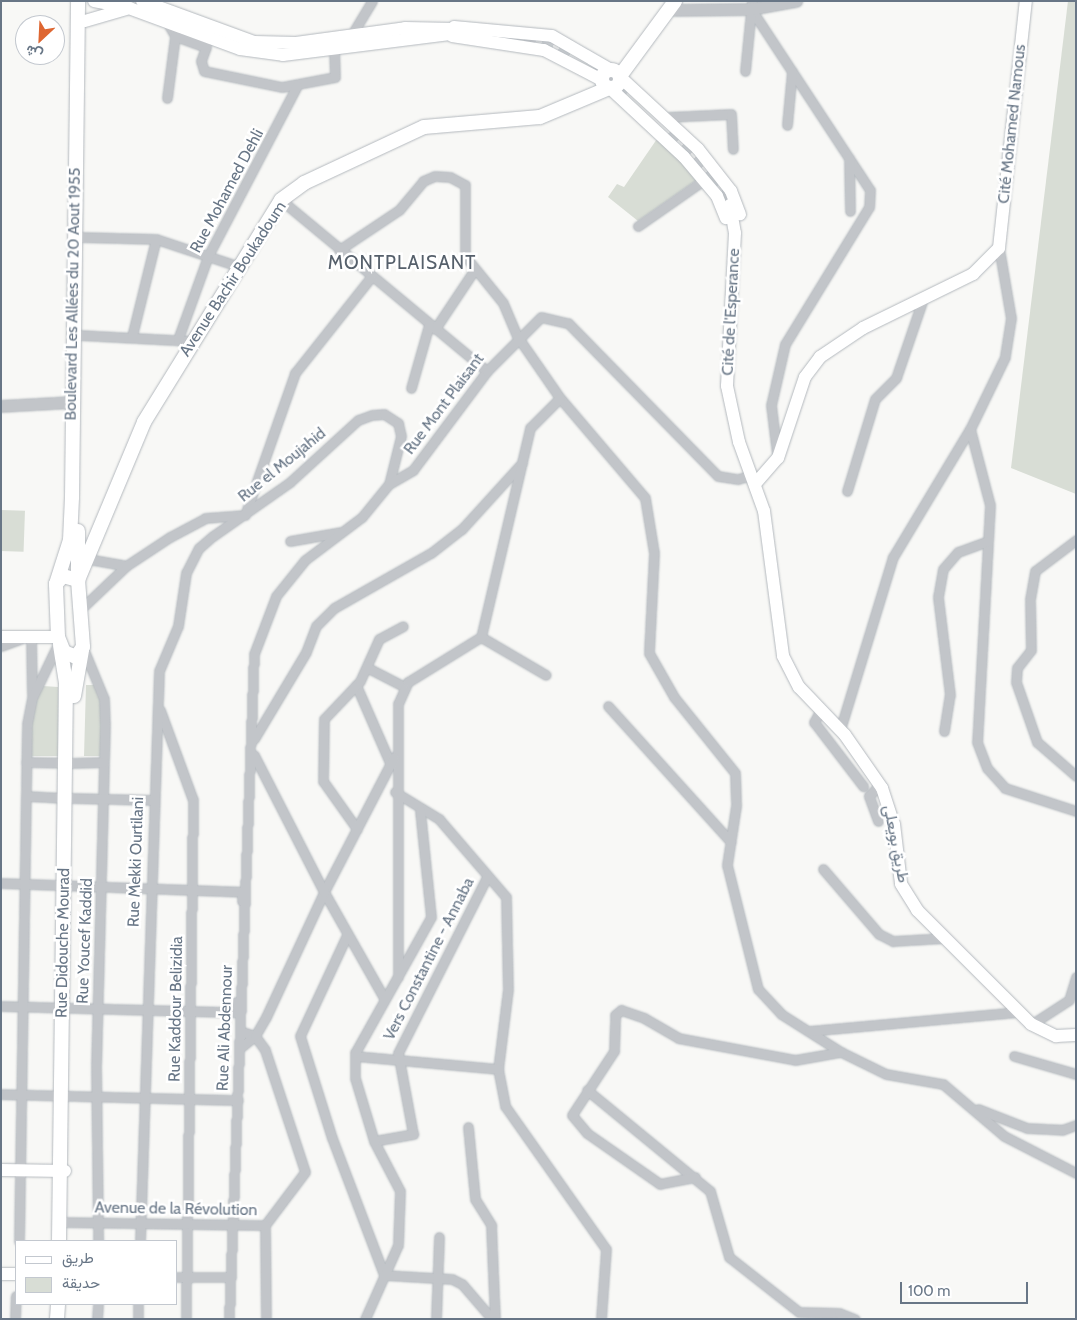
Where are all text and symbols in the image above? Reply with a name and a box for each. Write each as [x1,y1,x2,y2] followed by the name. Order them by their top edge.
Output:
[15,15,65,65] north arrow
[23,41,46,64] text: ش
[994,43,1030,205] street label: Cité Mohamed Namous
[186,126,268,256] street label: Rue Mohamed Dehli
[61,167,85,421] street label: Boulevard Les Allées du 20 Aout 1955
[176,198,290,360] street label: Avenue Bachir Boukadoum
[718,248,744,376] street label: Cité de l'Esperance
[326,252,478,274] district label: MONTPLAISANT
[400,350,488,458] street label: Rue Mont Plaisant
[234,424,330,506] street label: Rue el Moujahid
[124,797,148,927] street label: Rue Mekki Ourtilani
[879,803,913,885] street label: طريق بويعلى
[52,868,74,1018] street label: Rue Didouche Mourad
[380,874,478,1044] street label: Vers Constantine - Annaba
[73,878,97,1004] street label: Rue Youcef Kaddid
[165,936,187,1082] street label: Rue Kaddour Belizidia
[213,965,237,1091] street label: Rue Ali Abdennour
[94,1198,258,1220] street label: Avenue de la Révolution
[15,1240,178,1305] legend
[62,1249,94,1267] text: طريق
[902,1272,1030,1304] scale bar
[62,1274,100,1292] text: حديقة
[908,1282,950,1300] text: 100 m

